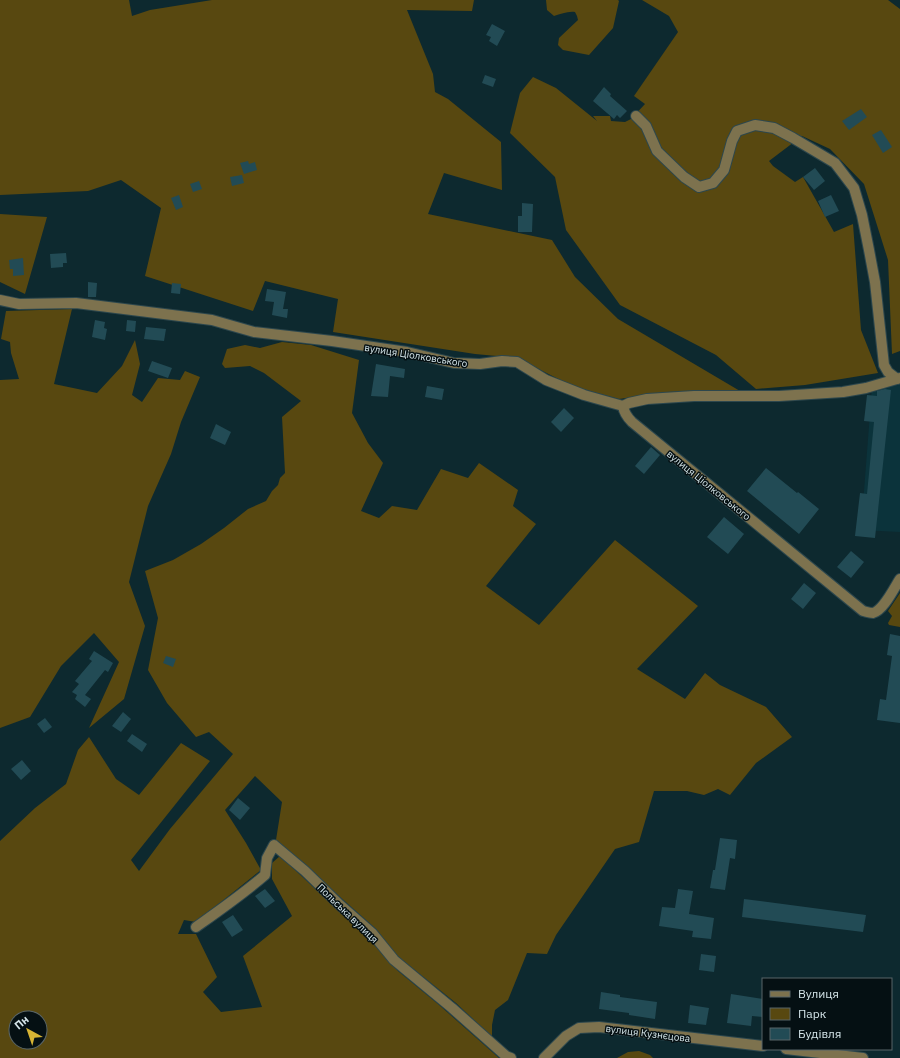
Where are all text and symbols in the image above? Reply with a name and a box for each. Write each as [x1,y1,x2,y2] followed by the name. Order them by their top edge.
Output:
[364,341,469,370] street label: вулиця Ціолковського
[664,448,754,523] street label: вулиця Ціолковського
[314,881,381,946] street label: Польська вулиця
[762,978,892,1050] legend
[798,986,839,1001] text: Вулиця
[798,1006,827,1021] text: Парк
[8,1010,48,1050] north arrow
[12,1012,32,1032] text: Пн
[605,1022,692,1045] street label: вулиця Кузнєцова
[798,1026,841,1041] text: Будівля

